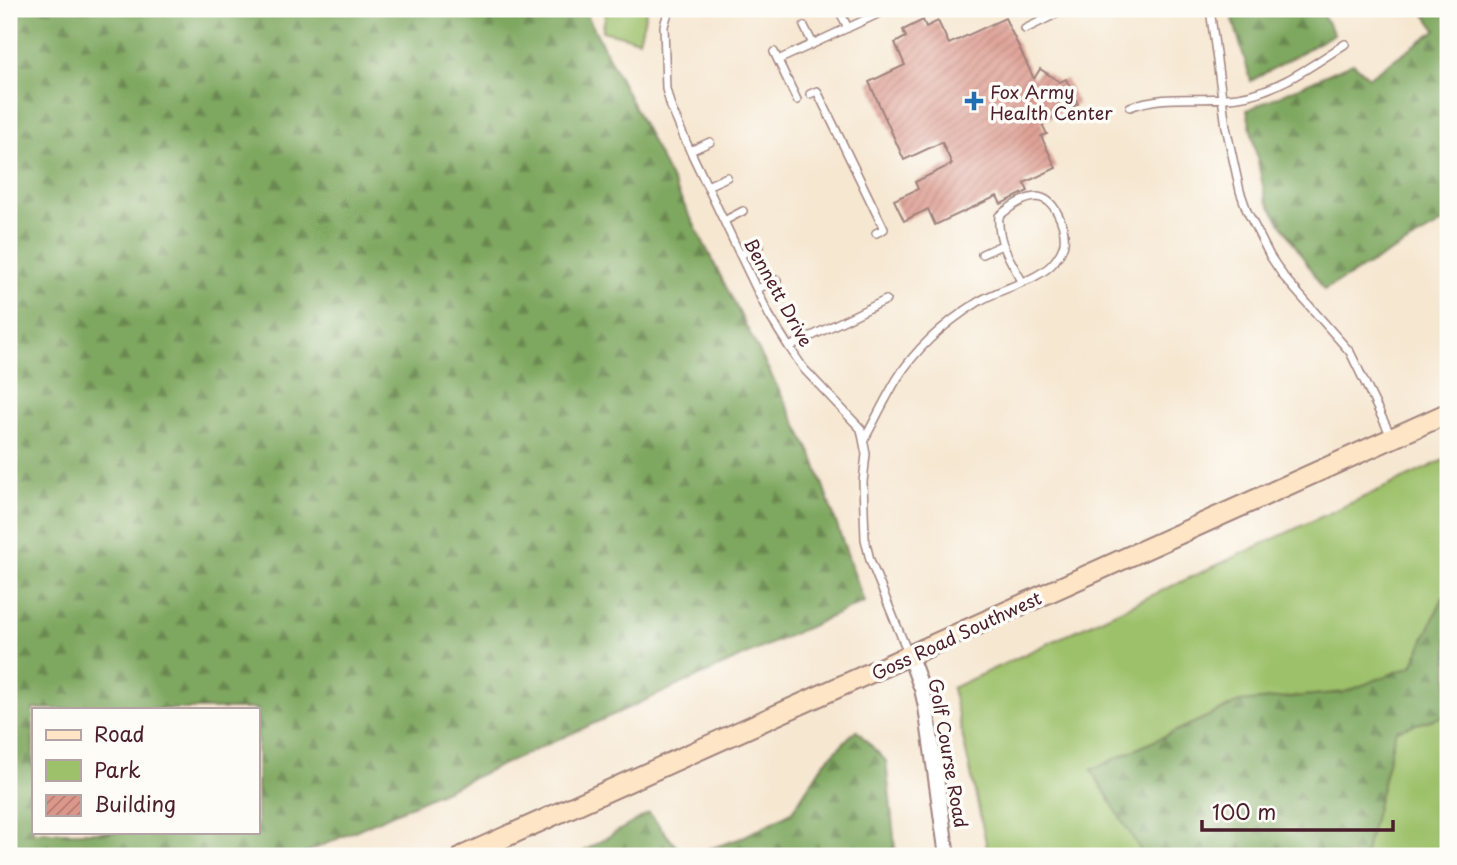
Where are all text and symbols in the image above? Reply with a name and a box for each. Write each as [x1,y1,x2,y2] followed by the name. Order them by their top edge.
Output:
[990,78,1113,126] place label: Fox Army Health Center
[964,91,984,111] marker: Fox Army Health Center
[738,233,820,352] street label: Bennett Drive
[867,584,1045,686] street label: Goss Road Southwest
[923,676,975,830] street label: Golf Course Road
[32,708,259,834] legend
[94,717,145,749] text: Road
[94,753,141,785] text: Park
[94,787,176,819] text: Building
[1202,788,1392,832] scale bar
[1212,795,1276,827] text: 100 m

